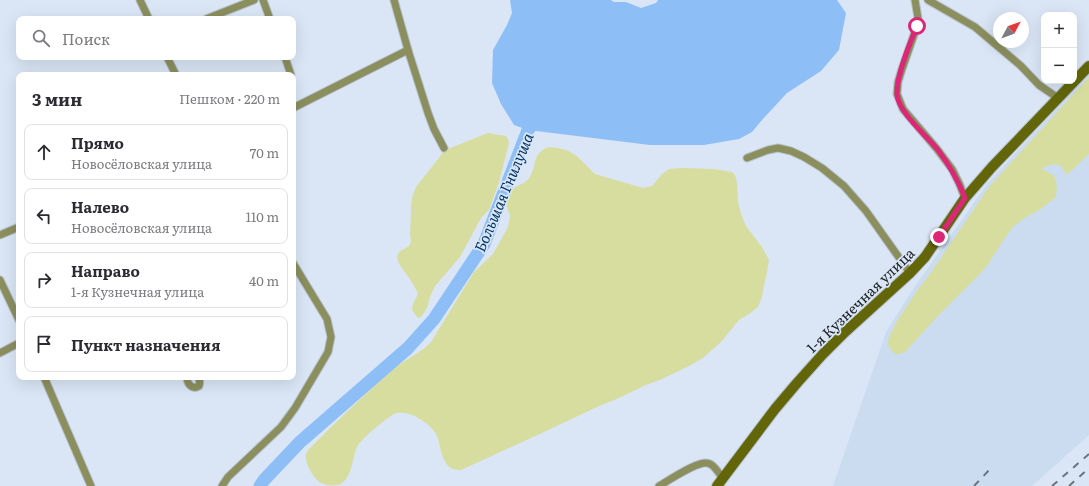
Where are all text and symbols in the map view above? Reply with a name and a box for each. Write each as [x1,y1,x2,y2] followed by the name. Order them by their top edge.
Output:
[993,12,1029,48] north arrow
[1041,12,1077,84] map controls
[1041,12,1077,48] button: +
[16,16,296,60] search box
[908,17,926,35] route start
[30,27,52,49] icon: search
[62,27,110,50] text: Поиск
[1041,48,1077,84] button: −
[32,86,82,111] text: 3 мин
[179,89,280,108] text: Пешком · 220 m
[467,128,539,255] water label: Большая Гнилуша
[71,131,124,154] text: Прямо
[33,141,55,163] icon: ahead
[250,143,279,162] text: 70 m
[71,154,212,173] text: Новосёловская улица
[71,195,129,218] text: Налево
[33,205,55,227] icon: left
[246,207,279,226] text: 110 m
[71,218,212,237] text: Новосёловская улица
[930,228,948,246] route end
[801,243,919,357] street label: 1-я Кузнечная улица
[71,259,140,282] text: Направо
[33,269,55,291] icon: right
[249,271,279,290] text: 40 m
[71,282,204,301] text: 1-я Кузнечная улица
[33,333,55,355] icon: arrive
[71,333,221,356] text: Пункт назначения

